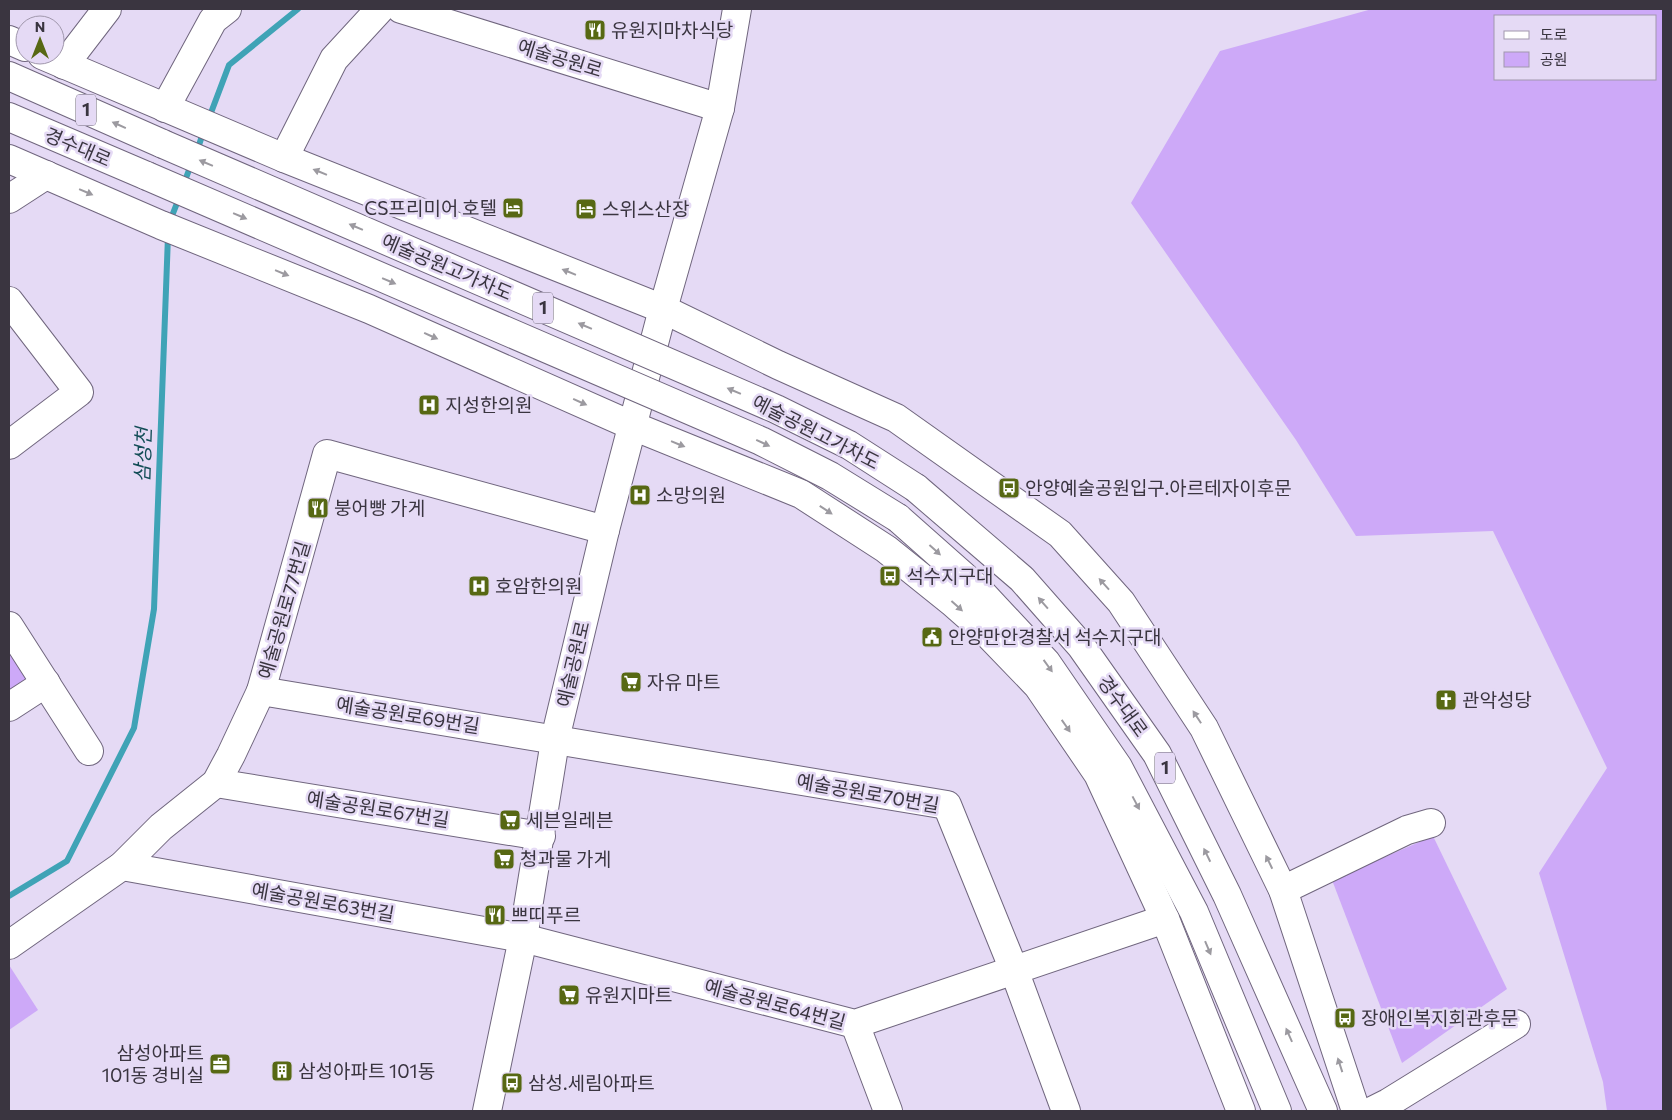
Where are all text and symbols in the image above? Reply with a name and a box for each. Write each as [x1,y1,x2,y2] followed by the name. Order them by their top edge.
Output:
[15,15,65,65] north arrow
[1494,15,1657,80] legend
[35,18,45,35] text: N
[583,18,607,42] restaurant icon: 유원지마차식당
[611,18,733,41] place label: 유원지마차식당
[1540,25,1568,43] text: 도로
[515,34,605,81] street label: 예술공원로
[1540,50,1568,68] text: 공원
[76,94,96,126] road number: 1
[112,120,126,128] one-way arrow
[42,122,115,171] street label: 경수대로
[199,158,213,166] one-way arrow
[313,168,327,176] one-way arrow
[79,189,93,197] one-way arrow
[364,196,497,219] place label: CS프리미어 호텔
[501,196,525,220] hotel icon: CS프리미어 호텔
[574,197,598,221] hotel icon: 스위스산장
[602,197,689,220] place label: 스위스산장
[233,213,247,221] one-way arrow
[349,223,363,231] one-way arrow
[378,229,516,304] street label: 예술공원고가차도
[562,267,576,275] one-way arrow
[274,270,289,277] one-way arrow
[382,277,396,285] one-way arrow
[533,292,553,324] road number: 1
[578,322,592,330] one-way arrow
[424,333,438,341] one-way arrow
[727,386,741,394] one-way arrow
[749,390,884,474] street label: 예술공원고가차도
[417,393,441,417] hospital icon: 지성한의원
[445,393,532,416] place label: 지성한의원
[573,399,587,407] one-way arrow
[129,424,155,483] water label: 삼성천
[756,439,770,447] one-way arrow
[671,440,686,448] one-way arrow
[997,476,1021,500] bus stop icon: 안양예술공원입구.아르테자이후문
[1025,476,1292,499] place label: 안양예술공원입구.아르테자이후문
[628,483,652,507] hospital icon: 소망의원
[656,483,726,506] place label: 소망의원
[306,496,330,520] restaurant icon: 붕어빵 가게
[334,496,425,519] place label: 붕어빵 가게
[819,505,833,515] one-way arrow
[253,538,314,681] street label: 예술공원로77번길
[928,544,940,556] one-way arrow
[878,564,902,588] bus stop icon: 석수지구대
[906,564,993,587] place label: 석수지구대
[467,574,491,598] hospital icon: 호암한의원
[495,574,582,597] place label: 호암한의원
[1099,577,1110,590] one-way arrow
[1037,596,1048,609] one-way arrow
[951,600,963,611] one-way arrow
[551,619,594,709] street label: 예술공원로
[920,625,944,649] public building icon: 안양만안경찰서 석수지구대
[948,625,1161,648] place label: 안양만안경찰서 석수지구대
[1043,659,1053,673] one-way arrow
[619,670,643,694] supermarket icon: 자유 마트
[647,670,721,693] place label: 자유 마트
[1094,671,1153,741] street label: 경수대로
[1434,688,1458,712] church icon: 관악성당
[1462,688,1532,711] place label: 관악성당
[335,692,482,737] street label: 예술공원로69번길
[1192,710,1202,724] one-way arrow
[1061,719,1070,733] one-way arrow
[1155,752,1175,784] road number: 1
[795,769,941,816] street label: 예술공원로70번길
[305,786,451,831] street label: 예술공원로67번길
[1132,795,1140,810] one-way arrow
[498,808,522,832] supermarket icon: 세븐일레븐
[526,808,613,831] place label: 세븐일레븐
[492,847,516,871] supermarket icon: 청과물 가게
[520,847,611,870] place label: 청과물 가게
[1203,848,1211,862] one-way arrow
[1265,855,1273,869] one-way arrow
[250,878,396,925] street label: 예술공원로63번길
[483,903,507,927] restaurant icon: 쁘띠푸르
[511,903,581,926] place label: 쁘띠푸르
[1205,941,1213,955] one-way arrow
[702,974,848,1033] street label: 예술공원로64번길
[557,983,581,1007] supermarket icon: 유원지마트
[585,983,672,1006] place label: 유원지마트
[1333,1006,1357,1030] bus stop icon: 장애인복지회관후문
[1361,1006,1518,1029] place label: 장애인복지회관후문
[1284,1028,1292,1042] one-way arrow
[102,1041,204,1086] place label: 삼성아파트 101동 경비실
[208,1052,232,1076] office icon: 삼성아파트 101동 경비실
[1336,1057,1344,1072] one-way arrow
[270,1059,294,1083] building icon: 삼성아파트 101동
[298,1059,435,1082] place label: 삼성아파트 101동
[500,1071,524,1095] bus stop icon: 삼성.세림아파트
[528,1071,655,1094] place label: 삼성.세림아파트

